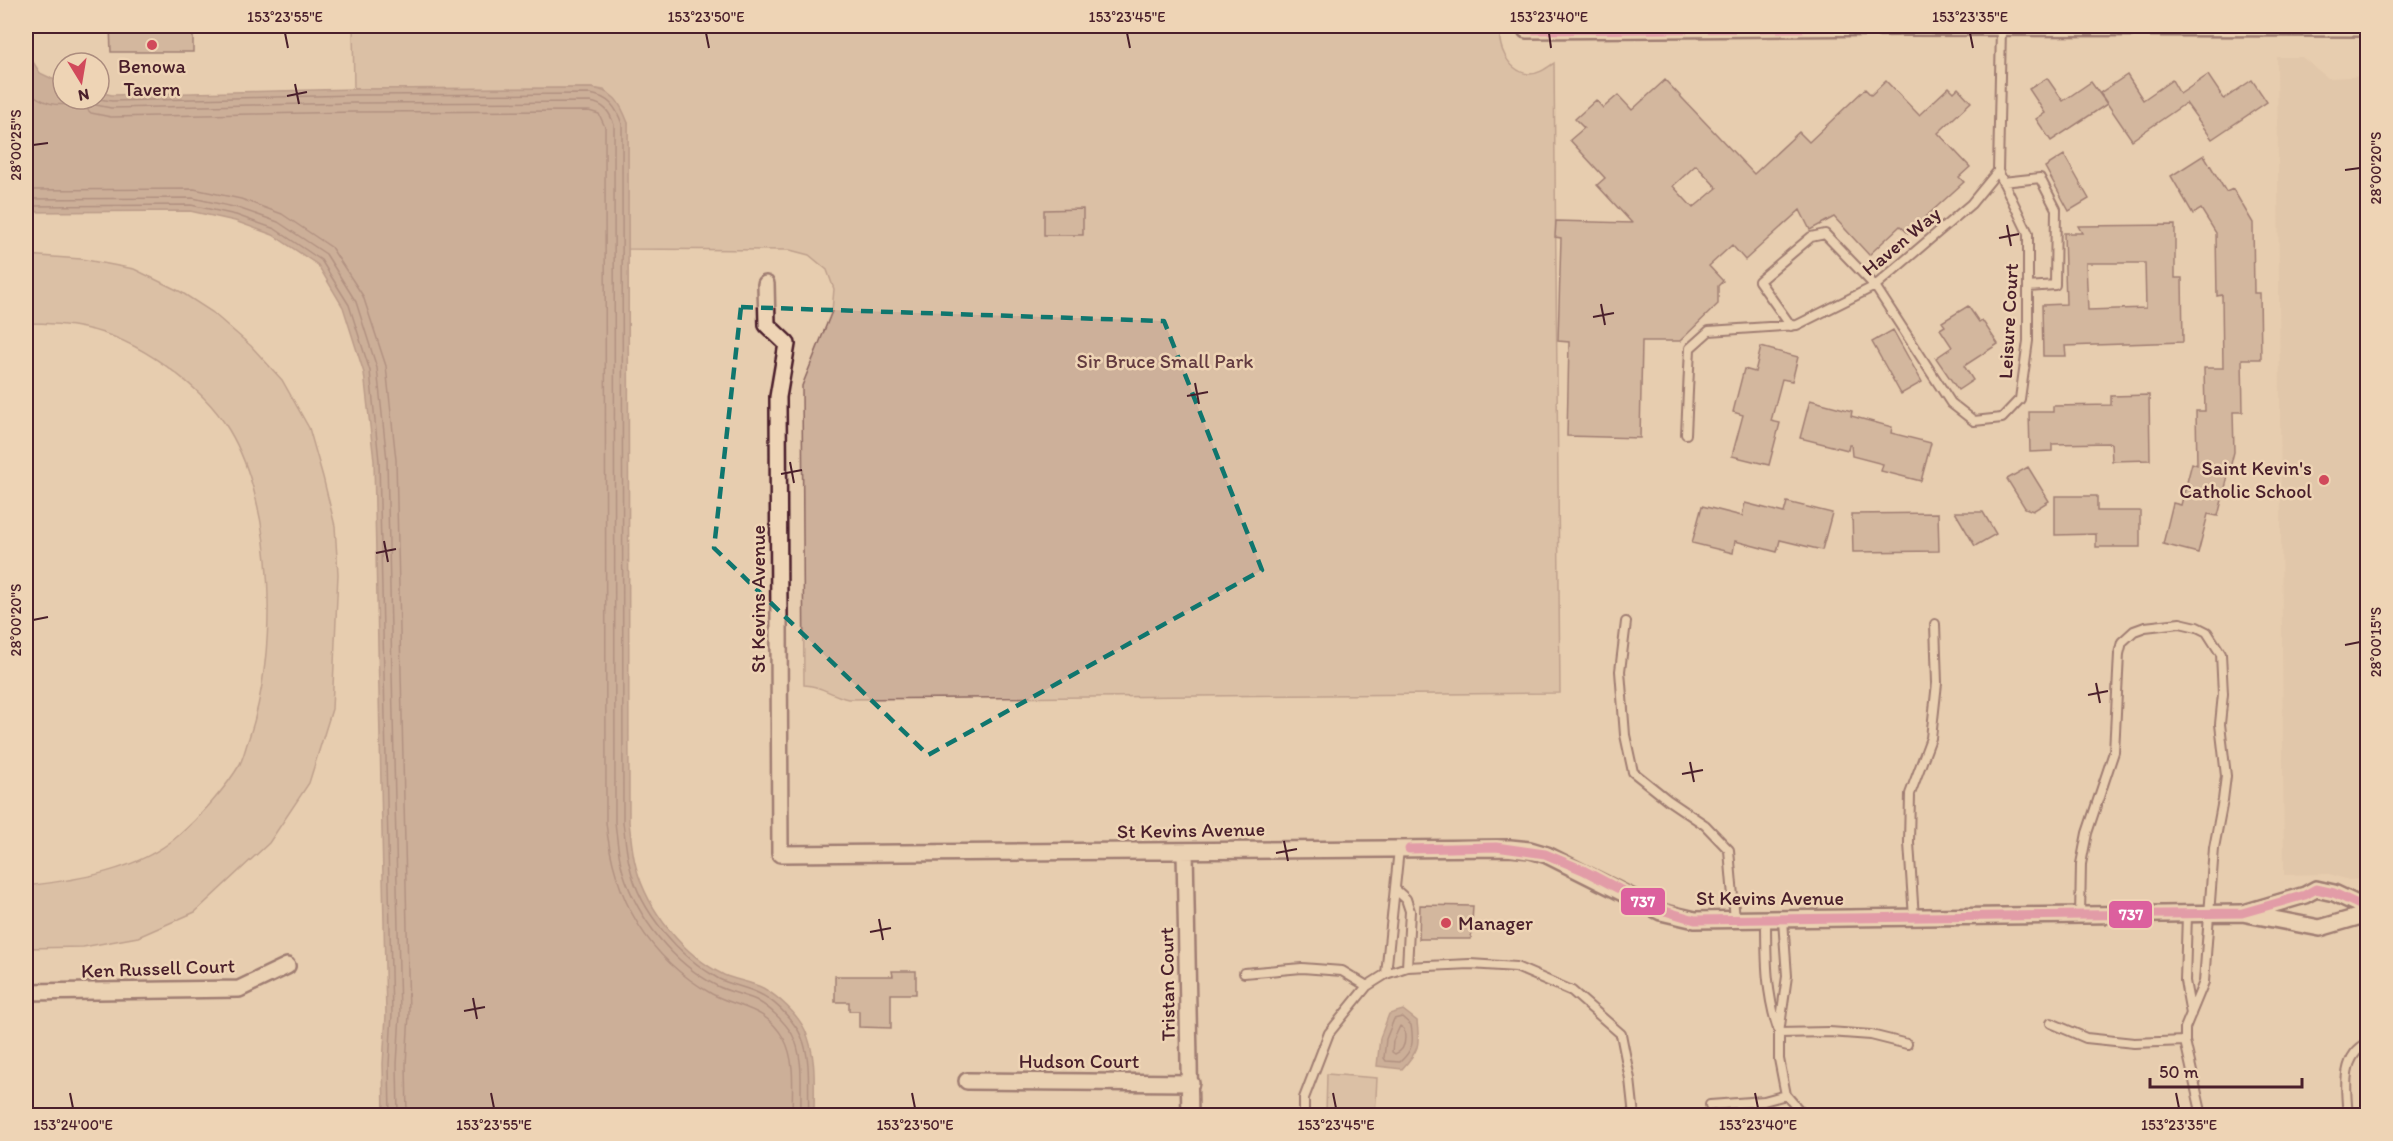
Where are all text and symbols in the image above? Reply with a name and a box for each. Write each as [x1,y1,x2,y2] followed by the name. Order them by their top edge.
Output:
[247,8,323,26] text: 153°23'55"E
[667,8,745,26] text: 153°23'50"E
[1089,8,1165,26] text: 153°23'45"E
[1510,8,1588,26] text: 153°23'40"E
[1932,8,2008,26] text: 153°23'35"E
[145,38,159,52] marker: Benowa Tavern
[51,51,111,111] north arrow
[118,54,187,101] place label: Benowa Tavern
[77,85,91,106] text: N
[7,109,25,181] text: 28°00'25"S
[2367,132,2385,204] text: 28°00'20"S
[1857,201,1946,281] street label: Haven Way
[1993,262,2023,380] street label: Leisure Court
[1076,349,1254,373] park label: Sir Bruce Small Park
[2179,456,2312,503] place label: Saint Kevin's Catholic School
[2317,473,2331,487] marker: Saint Kevin's Catholic School
[746,525,770,673] street label: St Kevins Avenue
[7,584,25,656] text: 28°00'20"S
[2367,607,2385,677] text: 28°00'15"S
[1117,817,1265,843] street label: St Kevins Avenue
[1696,886,1844,910] street label: St Kevins Avenue
[1620,887,1666,916] line badge: 737
[1630,892,1655,911] text: 737
[2108,900,2153,929] line badge: 737
[2118,905,2143,924] text: 737
[1458,911,1533,935] place label: Manager
[1439,916,1453,930] marker: Manager
[1154,927,1180,1041] street label: Tristan Court
[81,953,235,983] street label: Ken Russell Court
[1019,1049,1140,1073] street label: Hudson Court
[2150,1051,2302,1089] scale bar
[2159,1061,2199,1083] text: 50 m
[33,1116,113,1134] text: 153°24'00"E
[456,1116,532,1134] text: 153°23'55"E
[876,1116,954,1134] text: 153°23'50"E
[1298,1116,1374,1134] text: 153°23'45"E
[1719,1116,1797,1134] text: 153°23'40"E
[2141,1116,2217,1134] text: 153°23'35"E

